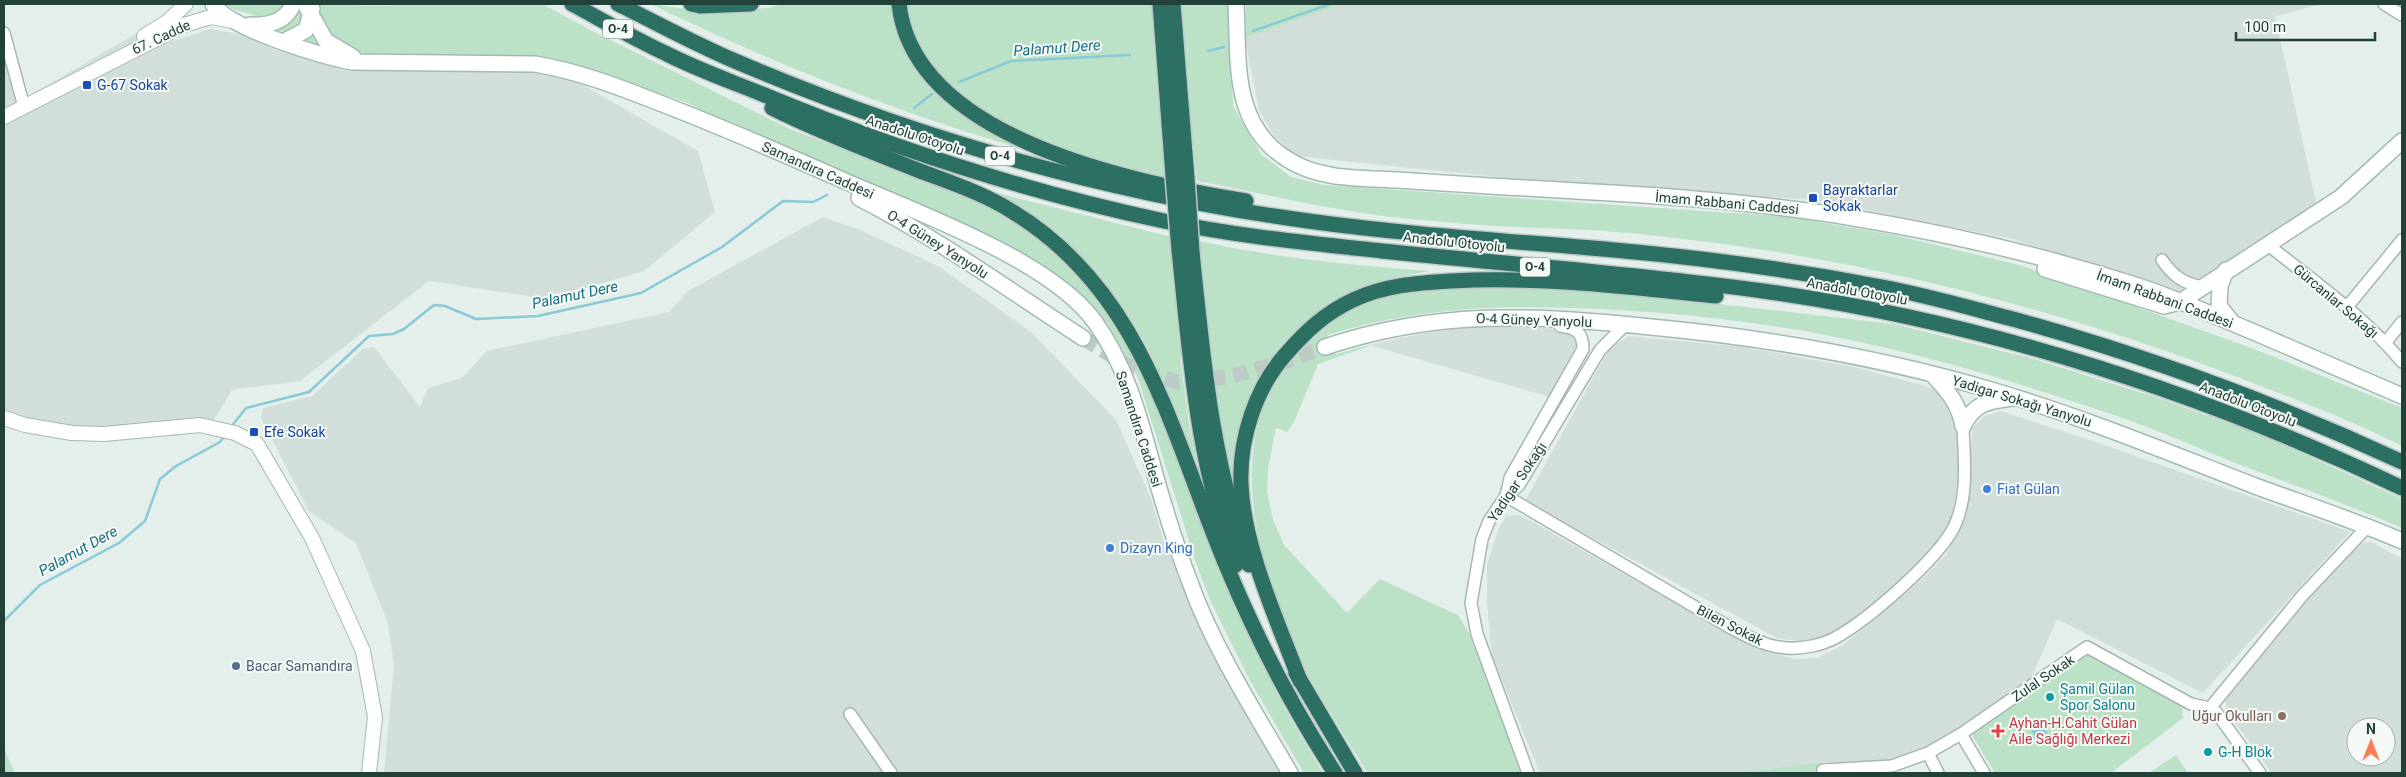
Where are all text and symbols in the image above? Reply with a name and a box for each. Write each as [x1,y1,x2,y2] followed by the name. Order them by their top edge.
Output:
[2236,10,2375,42] scale bar
[129,16,193,58] street label: 67. Cadde
[2244,18,2286,36] text: 100 m
[603,20,633,38] road number: O-4
[1013,36,1102,60] water label: Palamut Dere
[97,77,169,93] place label: G-67 Sokak
[81,79,93,91] marker: G-67 Sokak
[864,112,966,158] street label: Anadolu Otoyolu
[759,138,877,202] street label: Samandıra Caddesi
[985,146,1015,166] road number: O-4
[1823,182,1898,214] place label: Bayraktarlar Sokak
[1654,189,1800,217] street label: İmam Rabbani Caddesi
[1807,192,1819,204] marker: Bayraktarlar Sokak
[885,206,991,282] street label: O-4 Güney Yanyolu
[1402,229,1506,255] street label: Anadolu Otoyolu
[1520,258,1550,276] road number: O-4
[2290,261,2382,341] street label: Gürcanlar Sokağı
[2095,267,2235,331] street label: İmam Rabbani Caddesi
[1805,274,1909,308] street label: Anadolu Otoyolu
[530,277,620,313] water label: Palamut Dere
[1476,310,1592,330] street label: O-4 Güney Yanyolu
[1113,369,1165,489] street label: Samandıra Caddesi
[1950,372,2094,430] street label: Yadigar Sokağı Yanyolu
[2197,378,2299,430] street label: Anadolu Otoyolu
[264,424,326,440] place label: Efe Sokak
[248,426,260,438] marker: Efe Sokak
[1484,439,1550,525] street label: Yadigar Sokağı
[1997,481,2060,497] place label: Fiat Gülan
[1981,483,1993,495] marker: Fiat Gülan
[35,522,121,580] water label: Palamut Dere
[1120,540,1193,556] place label: Dizayn King
[1104,542,1116,554] marker: Dizayn King
[1694,601,1767,649] street label: Bilen Sokak
[2009,651,2078,705] street label: Zulal Sokak
[246,658,353,674] place label: Bacar Samandıra
[230,660,242,672] marker: Bacar Samandıra
[2060,681,2135,713] place label: Şamil Gülan Spor Salonu
[2044,691,2056,703] marker: Şamil Gülan Spor Salonu
[2192,708,2272,724] place label: Uğur Okulları
[2276,710,2288,722] marker: Uğur Okulları
[2009,715,2137,747] place label: Ayhan-H.Cahit Gülan Aile Sağlığı Merkezi
[2346,717,2396,767] north arrow
[2366,721,2376,737] text: N
[1991,724,2005,738] marker: Ayhan-H.Cahit Gülan Aile Sağlığı Merkezi
[2218,744,2273,760] place label: G-H Blok
[2202,746,2214,758] marker: G-H Blok

